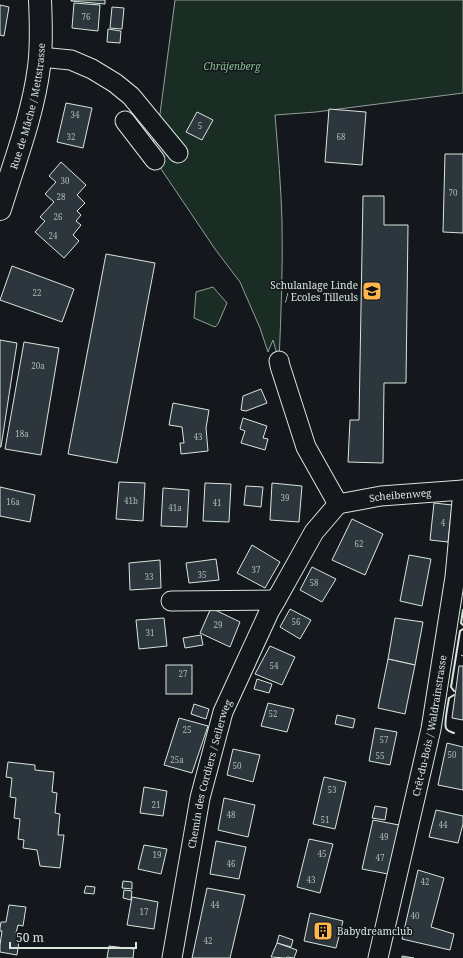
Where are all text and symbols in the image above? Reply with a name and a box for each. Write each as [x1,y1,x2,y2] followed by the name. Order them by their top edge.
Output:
[82,11,91,22] house number: 76
[6,43,48,171] street label: Rue de Mâche / Mettstrasse
[204,59,261,73] park label: Chräjenberg
[71,109,80,120] house number: 34
[198,120,202,131] house number: 5
[67,131,75,142] house number: 32
[337,131,346,142] house number: 68
[61,175,70,186] house number: 30
[449,187,458,198] house number: 70
[57,191,66,202] house number: 28
[54,211,63,222] house number: 26
[49,230,58,241] house number: 24
[270,278,358,304] place label: Schulanlage Linde / Ecoles Tilleuls
[361,280,383,302] school or university icon: Schulanlage Linde / Ecoles Tilleuls
[33,287,41,298] house number: 22
[31,360,45,371] house number: 20a
[15,428,29,439] house number: 18a
[194,431,203,442] house number: 43
[368,485,433,505] street label: Scheibenweg
[281,492,289,503] house number: 39
[124,495,138,506] house number: 41b
[6,496,20,507] house number: 16a
[213,497,221,508] house number: 41
[168,502,182,513] house number: 41a
[441,517,446,528] house number: 4
[355,538,363,549] house number: 62
[252,564,261,575] house number: 37
[198,569,206,580] house number: 35
[145,571,154,582] house number: 33
[310,577,319,588] house number: 58
[292,616,301,627] house number: 56
[214,619,222,630] house number: 29
[146,627,154,638] house number: 31
[409,654,450,798] street label: Crêt-du-Bois / Waldrainstrasse
[270,660,279,671] house number: 54
[179,668,188,679] house number: 27
[184,696,235,850] street label: Chemin des Cordiers / Seilerweg
[269,708,277,719] house number: 52
[183,724,191,735] house number: 25
[380,734,389,745] house number: 57
[448,749,457,760] house number: 50
[376,750,384,761] house number: 55
[170,754,184,765] house number: 25a
[233,760,242,771] house number: 50
[328,784,337,795] house number: 53
[152,799,160,810] house number: 21
[227,809,236,820] house number: 48
[321,814,329,825] house number: 51
[439,819,448,830] house number: 44
[380,831,388,842] house number: 49
[318,848,326,859] house number: 45
[153,849,161,860] house number: 19
[376,852,385,863] house number: 47
[227,858,236,869] house number: 46
[307,874,316,885] house number: 43
[421,876,429,887] house number: 42
[211,899,220,910] house number: 44
[140,906,149,917] house number: 17
[411,910,420,921] house number: 40
[312,920,334,942] building icon: Babydreamclub
[10,924,136,950] scale bar
[337,924,413,938] place label: Babydreamclub
[16,929,44,946] text: 50 m
[204,935,212,946] house number: 42

